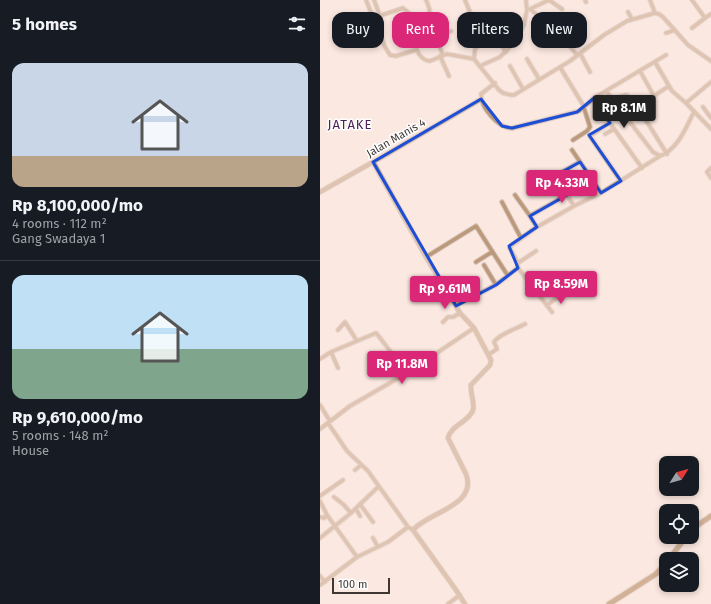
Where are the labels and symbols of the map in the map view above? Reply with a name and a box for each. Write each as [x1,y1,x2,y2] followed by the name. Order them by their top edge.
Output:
[587,95,661,129] pin: Rp 8.1M
[364,116,428,160] street label: Jalan Manis 4
[328,117,372,132] district label: JATAKE
[521,170,603,204] pin: Rp 4.33M
[520,271,602,305] pin: Rp 8.59M
[404,276,486,310] pin: Rp 9.61M
[361,351,443,385] pin: Rp 11.8M
[659,456,699,496] north arrow
[332,576,390,595] scale bar

